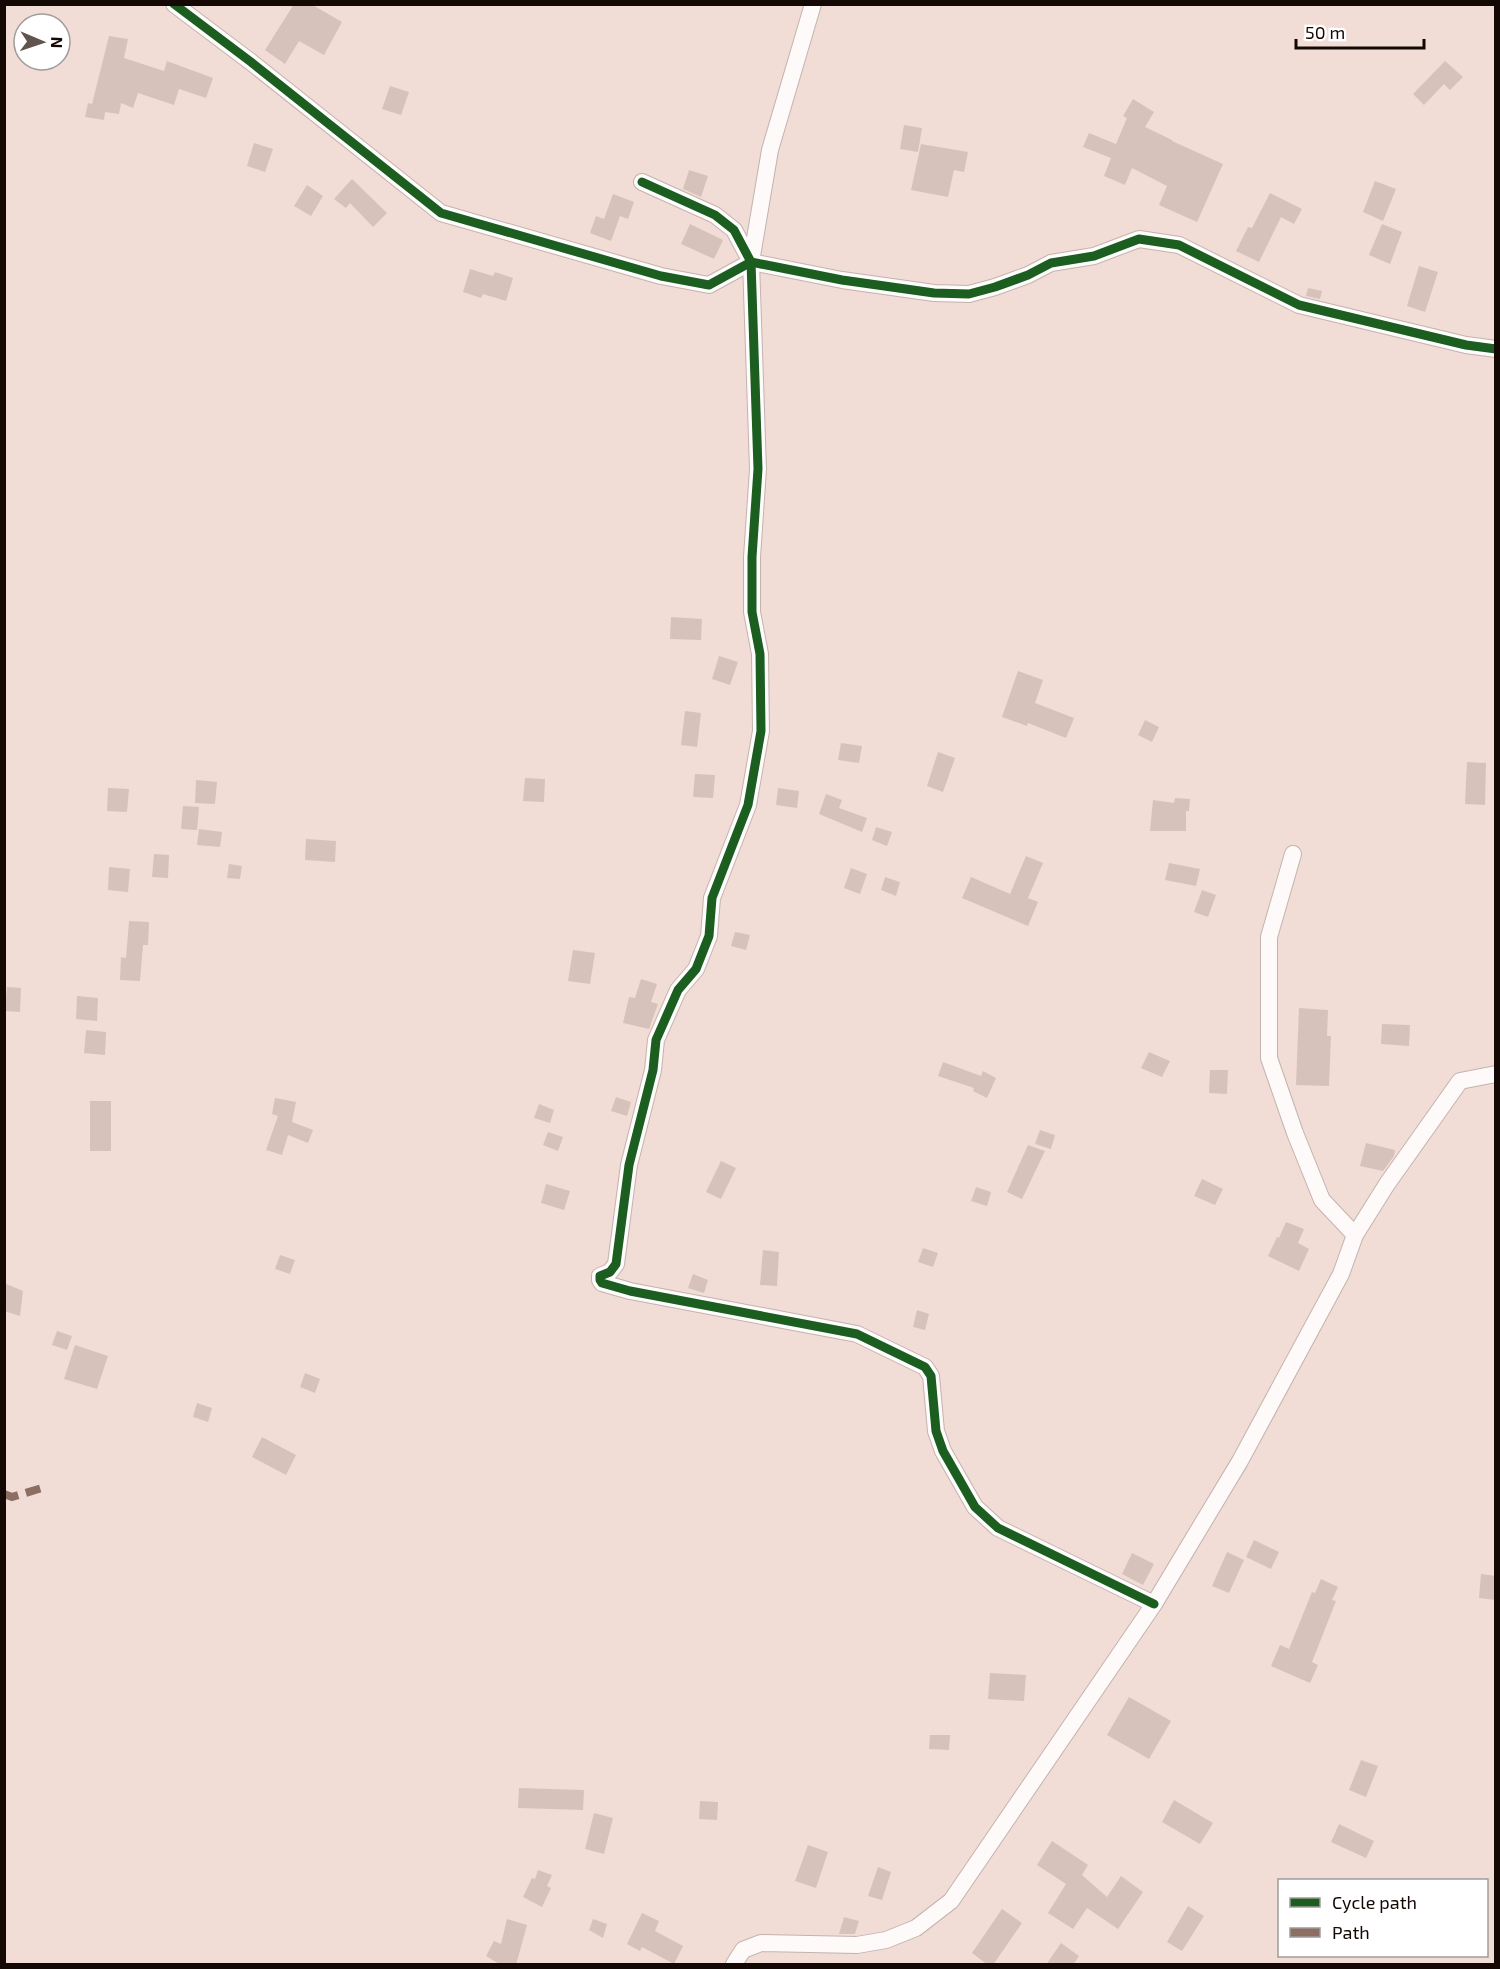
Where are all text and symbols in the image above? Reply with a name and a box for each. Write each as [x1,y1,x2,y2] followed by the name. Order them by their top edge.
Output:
[12,12,72,72] north arrow
[1296,12,1424,50] scale bar
[1305,21,1345,43] text: 50 m
[48,36,67,49] text: N
[1278,1879,1488,1957] legend
[1332,1891,1417,1913] text: Cycle path
[1332,1921,1370,1943] text: Path

